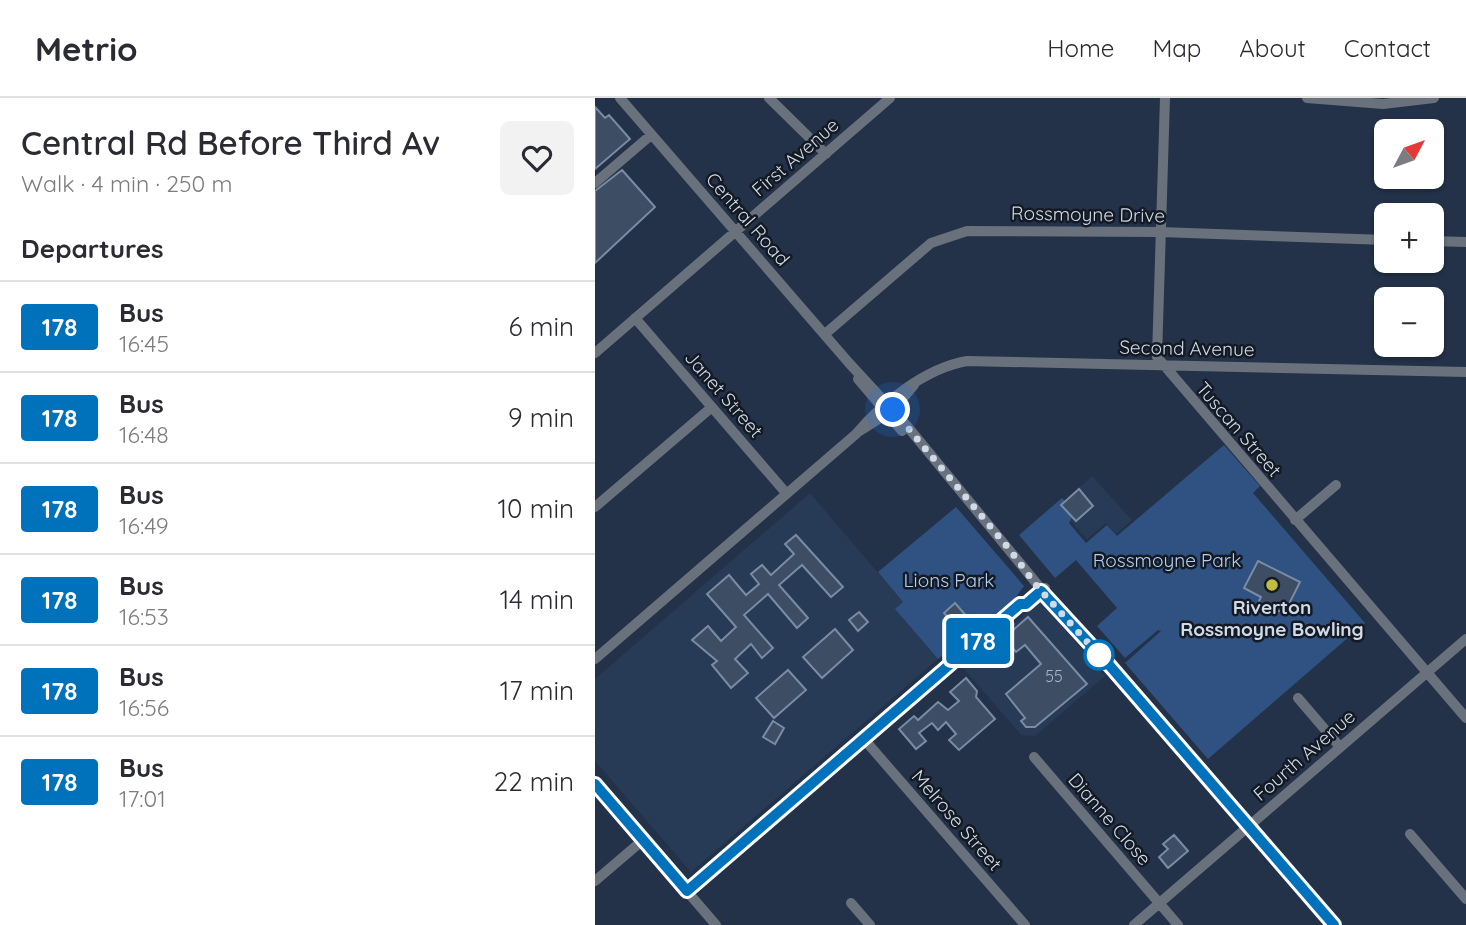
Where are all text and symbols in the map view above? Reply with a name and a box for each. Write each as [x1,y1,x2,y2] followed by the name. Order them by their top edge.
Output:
[35,28,138,69] text: Metrio
[1047,33,1114,63] text: Home
[1152,33,1201,63] text: Map
[1239,33,1306,63] text: About
[1344,33,1431,63] text: Contact
[747,113,843,201] street label: First Avenue
[1374,119,1444,189] north arrow
[1374,119,1444,357] map controls
[500,121,574,195] button: heart
[21,122,440,163] text: Central Rd Before Third Av
[701,167,795,271] street label: Central Road
[21,169,232,198] text: Walk · 4 min · 250 m
[1011,201,1165,227] street label: Rossmoyne Drive
[1374,203,1444,273] button: +
[21,232,164,265] text: Departures
[1374,287,1444,357] button: −
[119,296,164,329] text: Bus
[509,310,574,343] text: 6 min
[42,312,77,342] text: 178
[119,329,169,358] text: 16:45
[1119,335,1255,361] street label: Second Avenue
[680,346,768,442] street label: Janet Street
[1191,376,1287,482] street label: Tuscan Street
[119,387,164,420] text: Bus
[875,392,910,427] your location
[508,401,574,434] text: 9 min
[42,403,77,433] text: 178
[119,420,169,449] text: 16:48
[119,478,164,511] text: Bus
[498,492,574,525] text: 10 min
[42,494,77,524] text: 178
[119,511,169,540] text: 16:49
[1093,548,1241,572] park label: Rossmoyne Park
[904,568,994,592] park label: Lions Park
[119,569,164,602] text: Bus
[1264,577,1280,593] marker: Riverton Rossmoyne Bowling
[500,583,574,616] text: 14 min
[42,585,77,615] text: 178
[1180,595,1364,641] place label: Riverton Rossmoyne Bowling
[119,602,169,631] text: 16:53
[938,618,1018,664] line badge: 178
[960,626,996,656] text: 178
[1084,640,1114,670] unlabelled marker
[119,660,164,693] text: Bus
[1045,666,1063,686] house number: 55
[500,674,574,707] text: 17 min
[42,676,77,706] text: 178
[119,693,169,722] text: 16:56
[1248,704,1360,806] street label: Fourth Avenue
[119,751,164,784] text: Bus
[494,765,574,798] text: 22 min
[907,765,1007,875] street label: Melrose Street
[42,767,77,797] text: 178
[1063,768,1157,870] street label: Dianne Close
[119,784,166,813] text: 17:01

